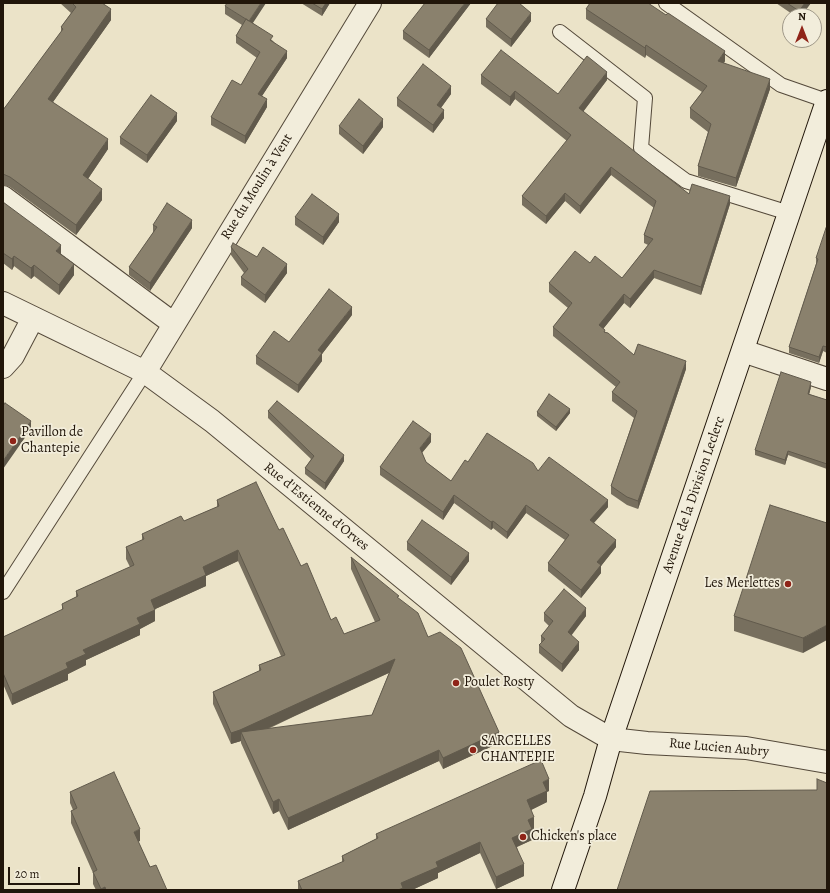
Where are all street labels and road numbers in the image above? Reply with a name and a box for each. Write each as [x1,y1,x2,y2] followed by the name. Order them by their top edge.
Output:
[218,131,296,243] street label: Rue du Moulin à Vent
[659,414,729,576] street label: Avenue de la Division Leclerc
[260,459,372,555] street label: Rue d'Estienne d'Orves
[668,735,770,761] street label: Rue Lucien Aubry

